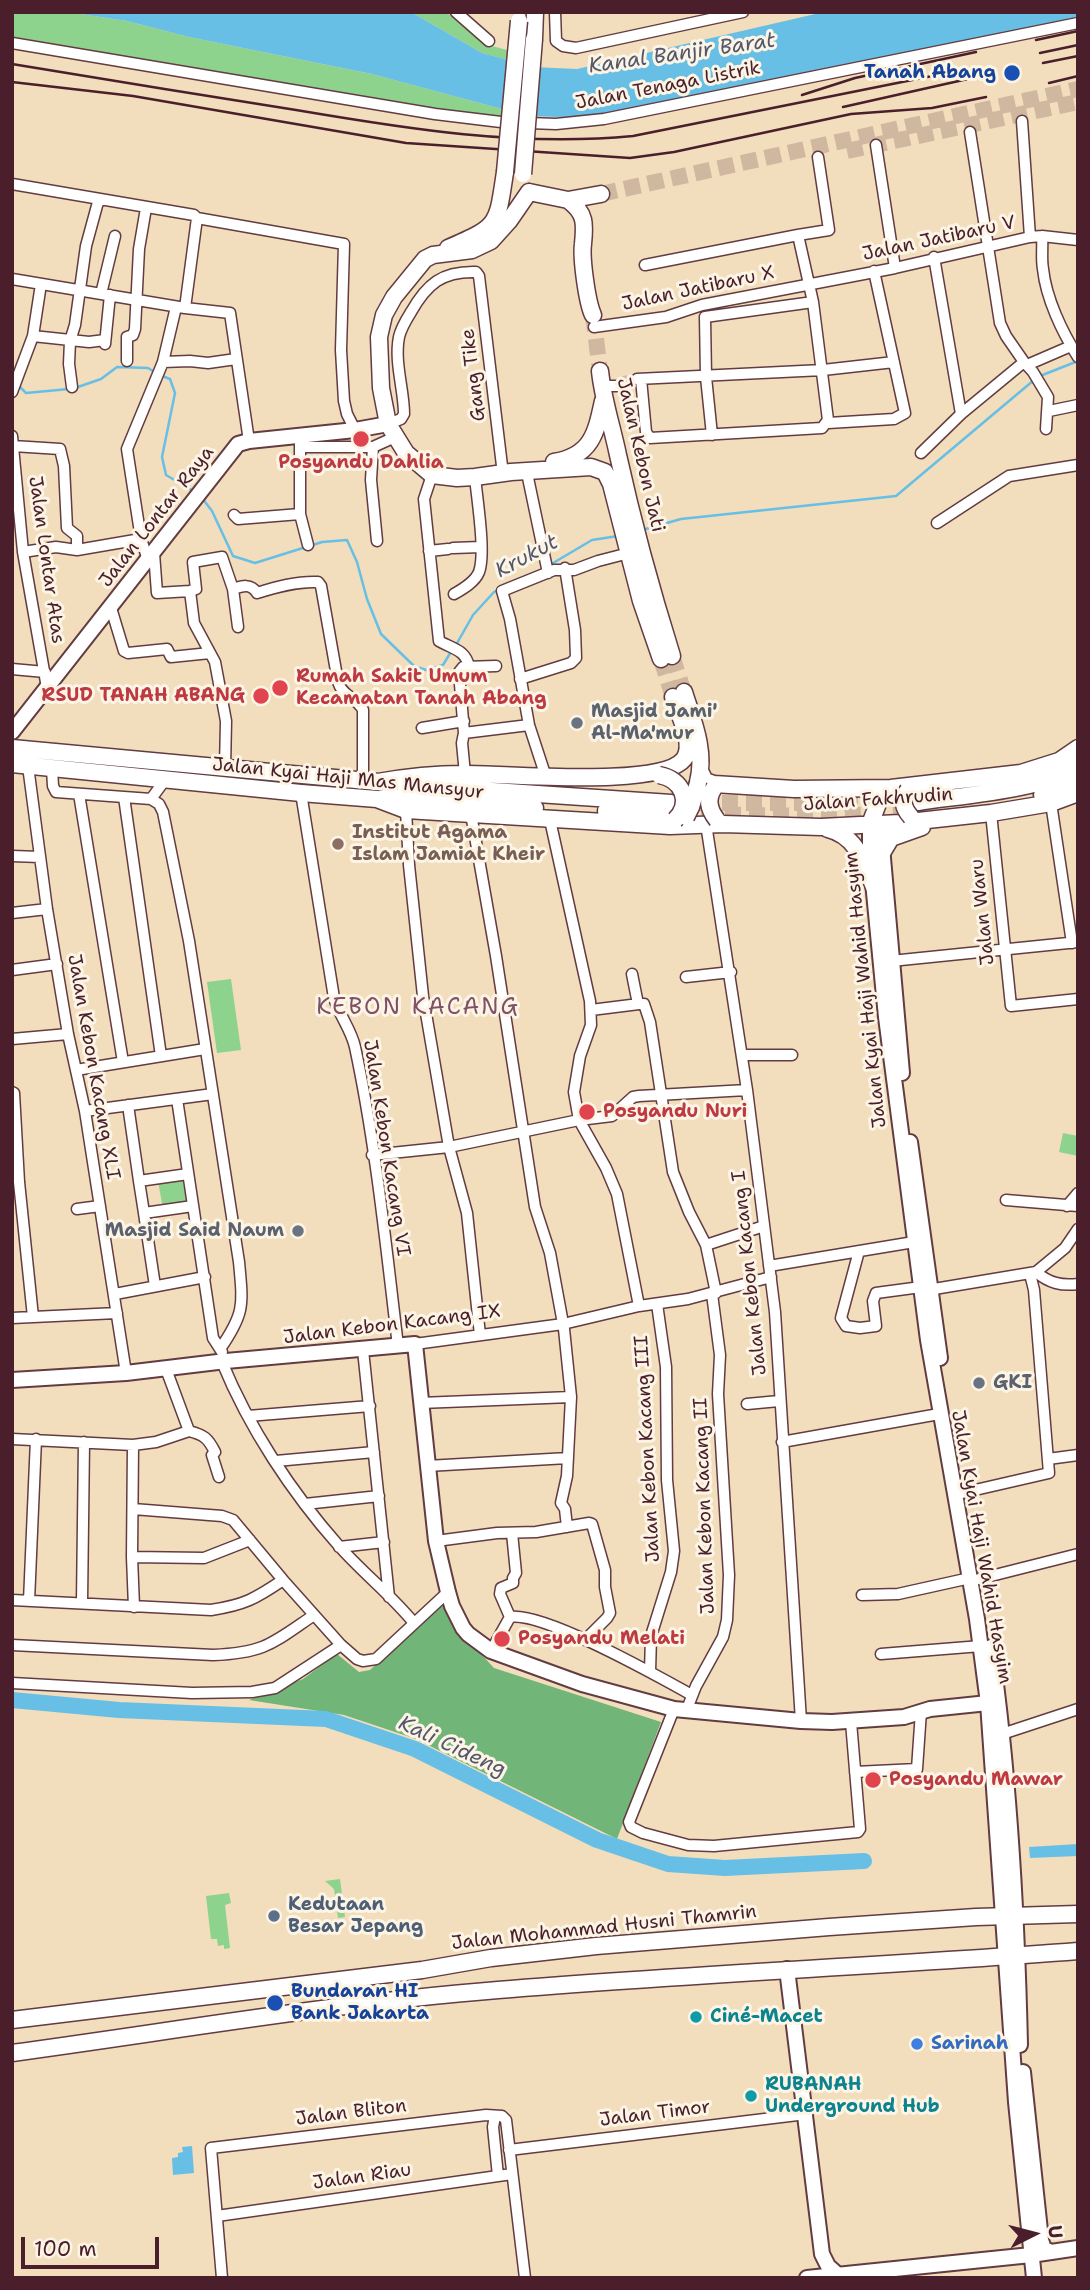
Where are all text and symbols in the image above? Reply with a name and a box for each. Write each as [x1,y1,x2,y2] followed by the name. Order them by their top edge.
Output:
[587,28,777,80] water label: Kanal Banjir Barat
[574,57,762,115] street label: Jalan Tenaga Listrik
[864,62,996,84] place label: Tanah Abang
[1002,63,1022,83] marker: Tanah Abang
[860,212,1018,266] street label: Jalan Jatibaru V
[620,262,776,316] street label: Jalan Jatibaru X
[457,327,491,423] street label: Gang Tike
[611,376,669,534] street label: Jalan Kebon Jati
[351,429,371,449] marker: Posyandu Dahlia
[95,442,219,592] street label: Jalan Lontar Raya
[278,452,444,474] place label: Posyandu Dahlia
[23,475,69,645] street label: Jalan Lontar Atas
[491,530,563,584] water label: Krukut
[296,666,547,710] place label: Rumah Sakit Umum Kecamatan Tanah Abang
[270,678,290,698] marker: Rumah Sakit Umum Kecamatan Tanah Abang
[41,685,245,707] place label: RSUD TANAH ABANG
[251,686,271,706] marker: RSUD TANAH ABANG
[591,701,717,745] place label: Masjid Jami' Al-Ma'mur
[569,715,585,731] marker: Masjid Jami' Al-Ma'mur
[211,753,485,805] street label: Jalan Kyai Haji Mas Mansyur
[802,783,954,817] street label: Jalan Fakhrudin
[352,822,545,866] place label: Institut Agama Islam Jamiat Kheir
[330,836,346,852] marker: Institut Agama Islam Jamiat Kheir
[840,851,892,1129] street label: Jalan Kyai Haji Wahid Hasyim
[966,858,1000,966] street label: Jalan Waru
[62,953,124,1181] street label: Jalan Kebon Kacang XLI
[318,994,518,1022] district label: KEBON KACANG
[358,1038,414,1258] street label: Jalan Kebon Kacang VI
[603,1101,747,1123] place label: Posyandu Nuri
[577,1102,597,1122] marker: Posyandu Nuri
[728,1169,772,1377] street label: Jalan Kebon Kacang I
[105,1220,284,1242] place label: Masjid Said Naum
[290,1223,306,1239] marker: Masjid Said Naum
[282,1300,502,1350] street label: Jalan Kebon Kacang IX
[631,1335,665,1563] street label: Jalan Kebon Kacang III
[993,1372,1032,1394] place label: GKI
[971,1375,987,1391] marker: GKI
[690,1397,720,1615] street label: Jalan Kebon Kacang II
[946,1408,1016,1686] street label: Jalan Kyai Haji Wahid Hasyim
[518,1628,685,1650] place label: Posyandu Melati
[492,1629,512,1649] marker: Posyandu Melati
[394,1711,510,1783] water label: Kali Cideng
[889,1769,1063,1791] place label: Posyandu Mawar
[863,1770,883,1790] marker: Posyandu Mawar
[288,1894,423,1938] place label: Kedutaan Besar Jepang
[450,1901,758,1955] street label: Jalan Mohammad Husni Thamrin
[266,1908,282,1924] marker: Kedutaan Besar Jepang
[291,1981,429,2025] place label: Bundaran HI Bank Jakarta
[265,1993,285,2013] marker: Bundaran HI Bank Jakarta
[710,2006,823,2028] place label: Ciné-Macet
[688,2009,704,2025] marker: Ciné-Macet
[931,2033,1008,2055] place label: Sarinah
[909,2036,925,2052] marker: Sarinah
[765,2074,940,2118] place label: RUBANAH Underground Hub
[743,2088,759,2104] marker: RUBANAH Underground Hub
[294,2095,408,2131] street label: Jalan Bliton
[598,2096,712,2132] street label: Jalan Timor
[311,2159,413,2195] street label: Jalan Riau
[999,2199,1069,2269] north arrow
[24,2224,163,2268] scale bar
[1042,2224,1068,2240] text: U
[34,2235,97,2263] text: 100 m

